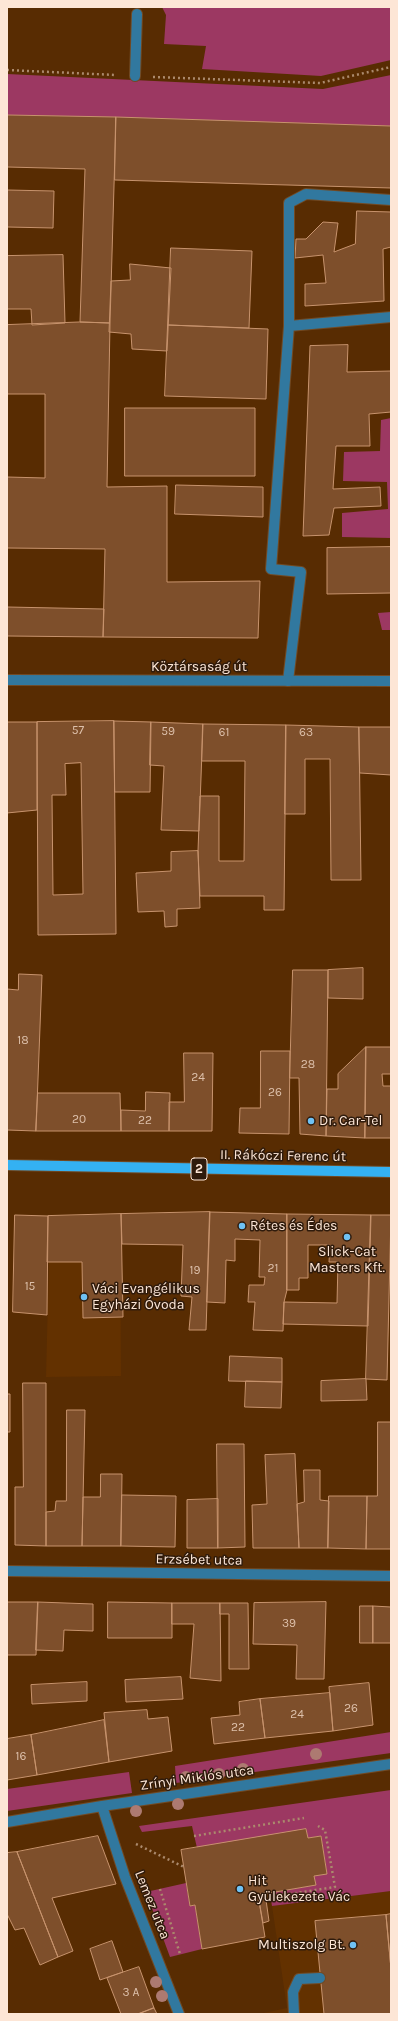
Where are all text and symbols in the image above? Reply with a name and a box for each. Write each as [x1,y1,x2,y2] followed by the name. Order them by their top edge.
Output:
[151,659,247,675] street label: Köztársaság út
[72,724,84,738] house number: 57
[161,725,175,739] house number: 59
[219,726,229,740] house number: 61
[299,726,313,740] house number: 63
[17,1034,29,1048] house number: 18
[301,1058,315,1072] house number: 28
[191,1071,205,1085] house number: 24
[268,1086,282,1100] house number: 26
[72,1113,86,1127] house number: 20
[319,1113,382,1129] place label: Dr. Car-Tel
[138,1114,152,1128] house number: 22
[306,1116,316,1126] marker: Dr. Car-Tel
[220,1147,346,1165] street label: II. Rákóczi Ferenc út
[191,1158,207,1180] road number: 2
[250,1218,337,1234] place label: Rétes és Édes
[237,1221,247,1231] marker: Rétes és Édes
[342,1232,352,1242] marker: Slick-Cat Masters Kft.
[309,1244,385,1276] place label: Slick-Cat Masters Kft.
[268,1262,278,1276] house number: 21
[190,1264,200,1278] house number: 19
[25,1280,35,1294] house number: 15
[92,1281,200,1314] place label: Váci Evangélikus Egyházi Óvoda
[79,1292,89,1302] marker: Váci Evangélikus Egyházi Óvoda
[155,1551,243,1569] street label: Erzsébet utca
[282,1617,296,1631] house number: 39
[344,1702,358,1716] house number: 26
[290,1708,304,1722] house number: 24
[231,1721,245,1735] house number: 22
[16,1750,26,1764] house number: 16
[139,1762,255,1794] street label: Zrínyi Miklós utca
[131,1868,173,1942] street label: Lemez utca
[248,1873,350,1906] place label: Hit Gyülekezete Vác
[235,1884,245,1894] marker: Hit Gyülekezete Vác
[258,1937,345,1953] place label: Multiszolg Bt.
[348,1940,358,1950] marker: Multiszolg Bt.
[123,1986,139,2000] house number: 3 A

